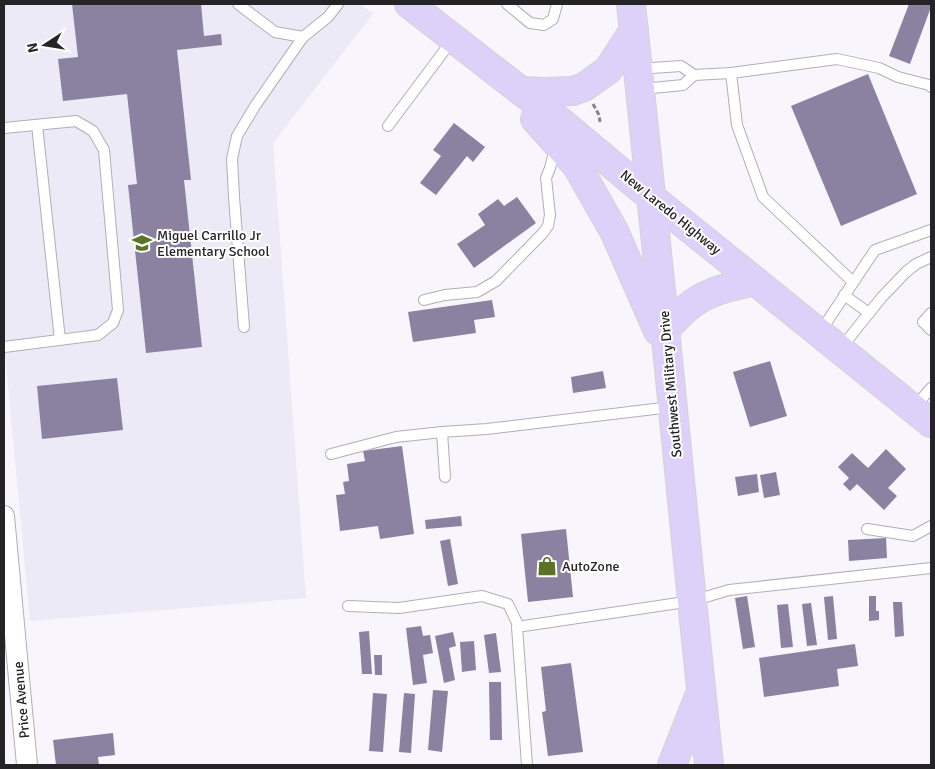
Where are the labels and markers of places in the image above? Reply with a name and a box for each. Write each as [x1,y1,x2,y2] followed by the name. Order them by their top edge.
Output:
[157,227,270,260] place label: Miguel Carrillo Jr Elementary School
[131,232,153,254] school or university icon: Miguel Carrillo Jr Elementary School
[536,555,558,577] shop icon: AutoZone
[562,558,620,575] place label: AutoZone

